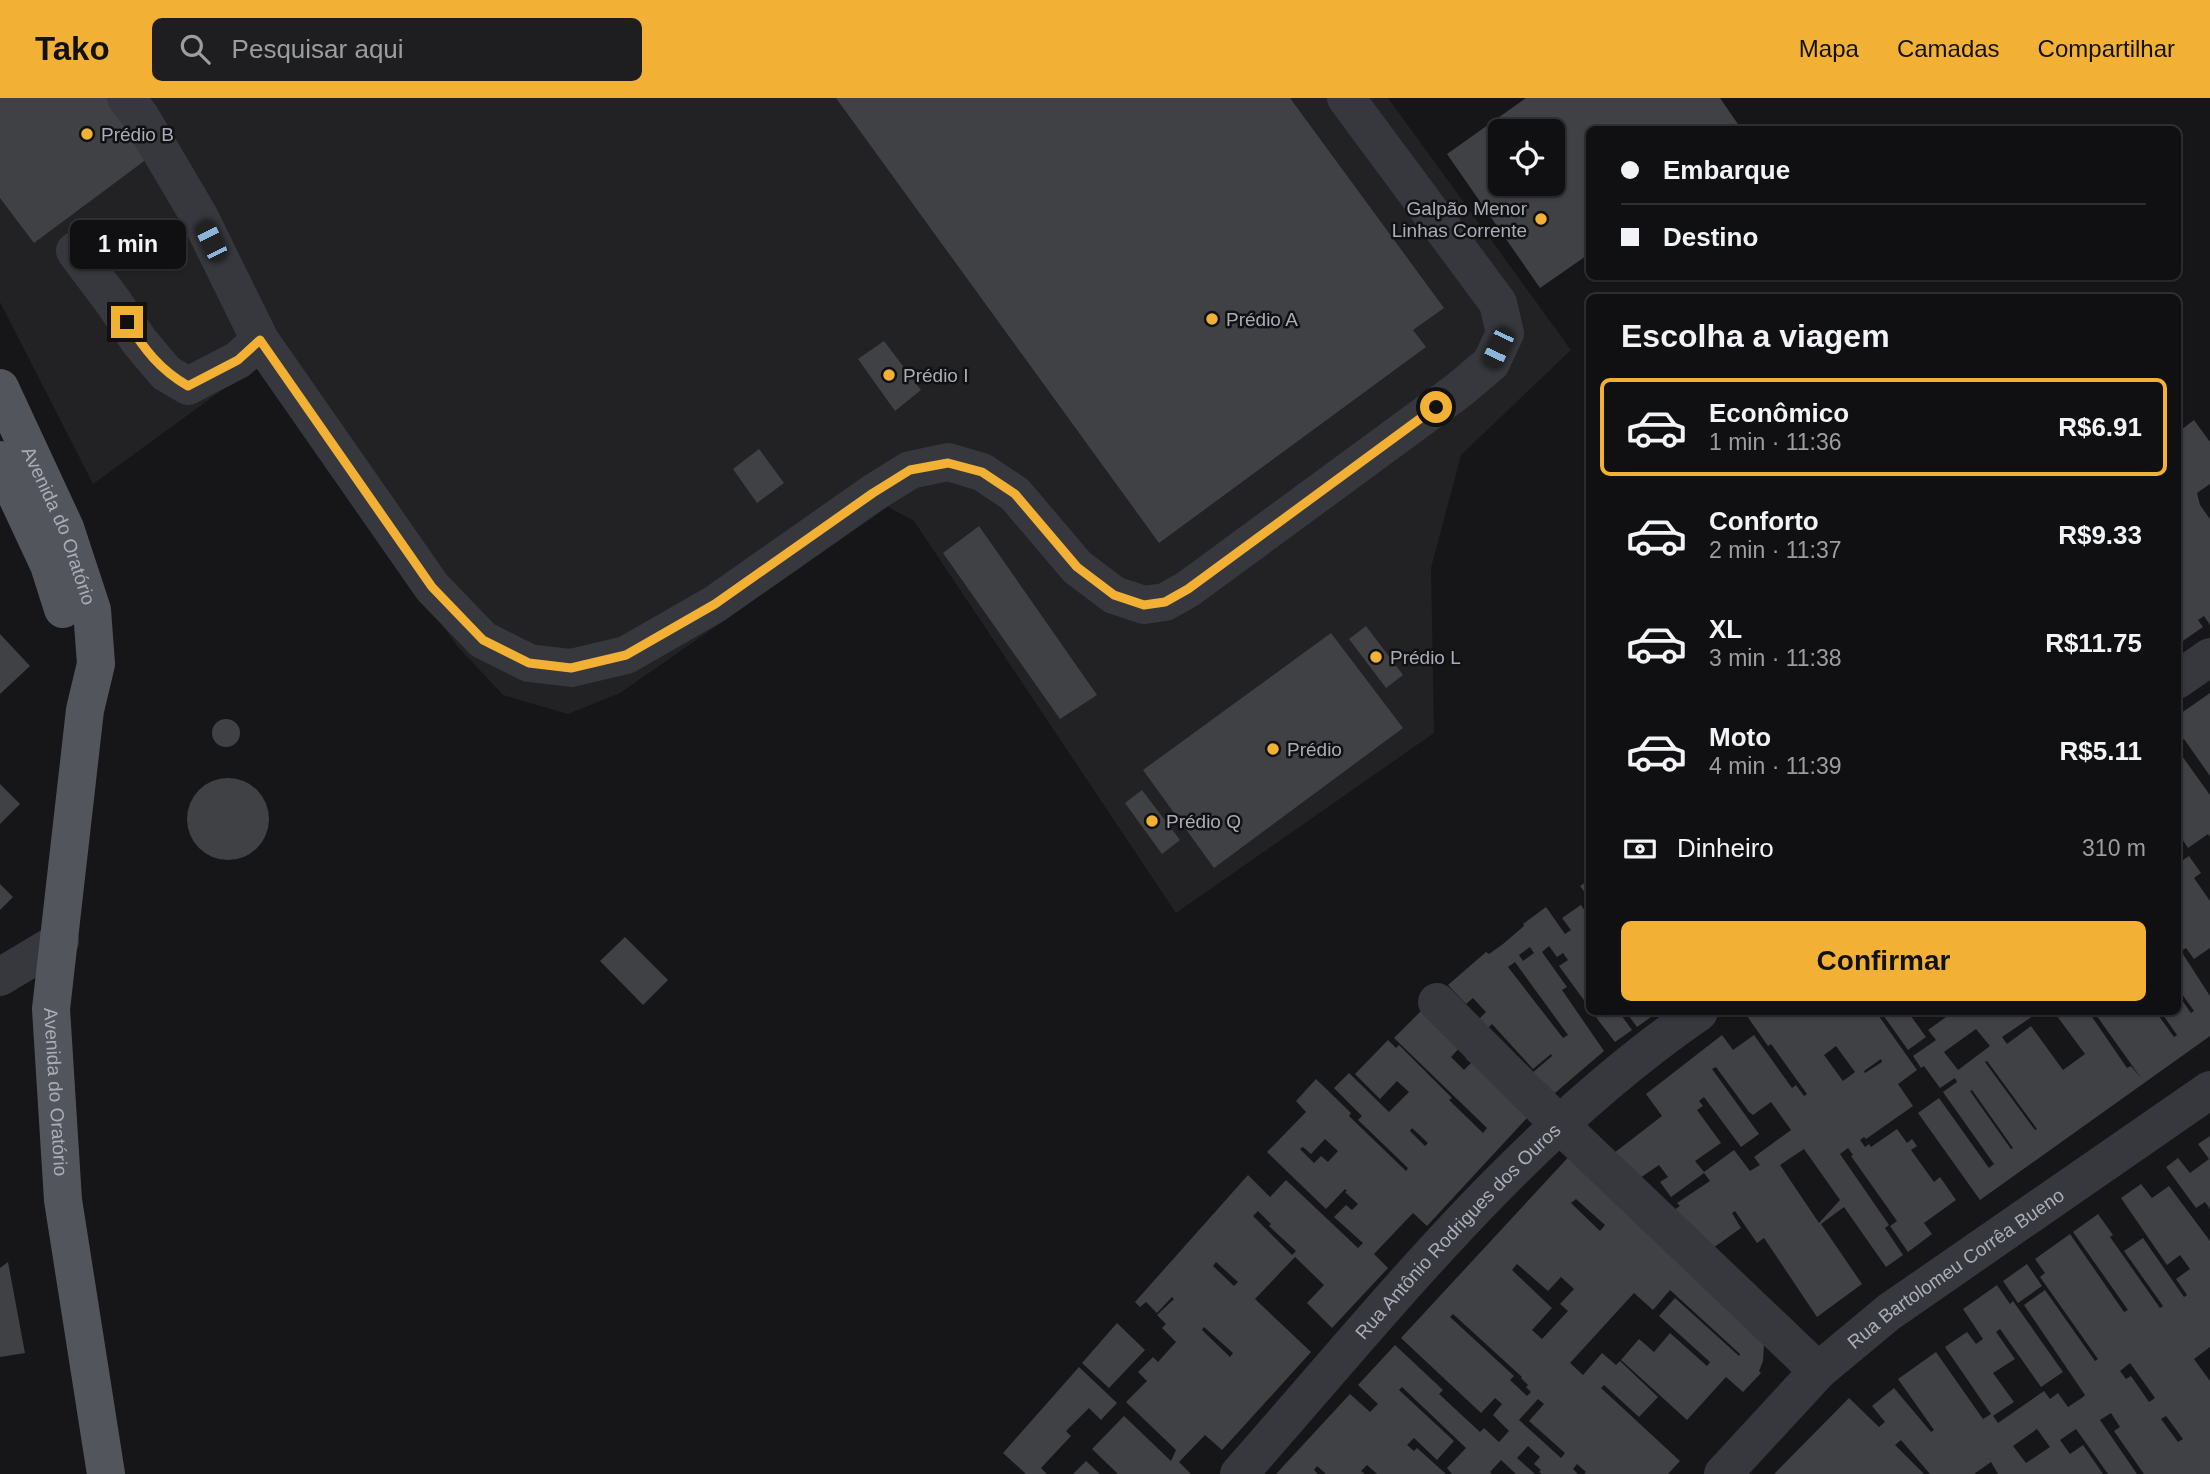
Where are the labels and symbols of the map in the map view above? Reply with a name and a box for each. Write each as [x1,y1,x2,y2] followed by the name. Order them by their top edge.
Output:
[101,124,174,145] place label: Prédio B
[79,126,95,142] marker: Prédio B
[1392,198,1528,241] place label: Galpão Menor Linhas Corrente
[1533,211,1549,227] marker: Galpão Menor Linhas Corrente
[193,218,230,264] car
[69,220,185,270] callout: 1 min
[111,306,143,338] route end
[1226,309,1298,330] place label: Prédio A
[1204,311,1220,327] marker: Prédio A
[1480,325,1517,371] car
[903,365,968,386] place label: Prédio I
[881,367,897,383] marker: Prédio I
[1420,391,1452,423] route start
[18,443,100,607] street label: Avenida do Oratório
[1390,647,1461,668] place label: Prédio L
[1368,649,1384,665] marker: Prédio L
[1287,739,1342,760] place label: Prédio
[1265,741,1281,757] marker: Prédio
[1166,811,1241,832] place label: Prédio Q
[1144,813,1160,829] marker: Prédio Q
[40,1007,71,1177] street label: Avenida do Oratório
[1351,1119,1565,1343] street label: Rua Antônio Rodrigues dos Ouros
[1843,1184,2068,1353] street label: Rua Bartolomeu Corrêa Bueno

